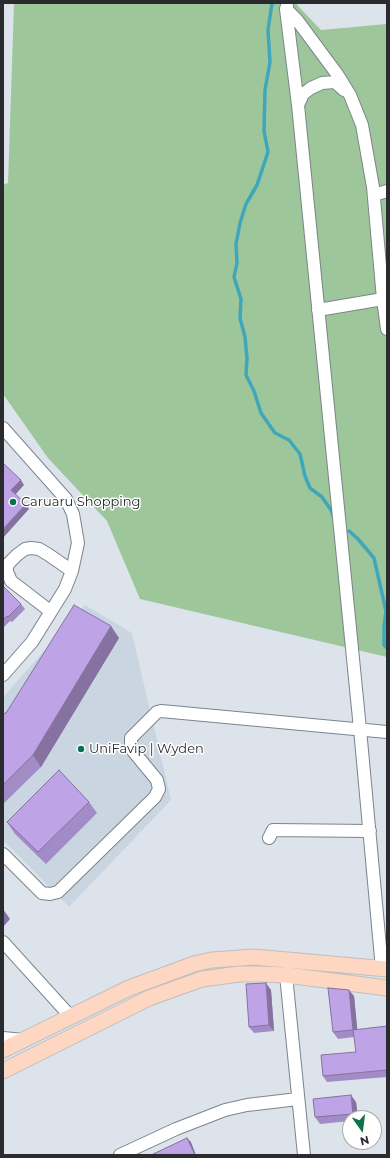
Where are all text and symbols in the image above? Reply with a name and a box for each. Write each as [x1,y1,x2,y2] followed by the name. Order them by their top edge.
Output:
[21,494,141,510] place label: Caruaru Shopping
[8,497,18,507] marker: Caruaru Shopping
[89,741,204,757] place label: UniFavip | Wyden
[76,744,86,754] marker: UniFavip | Wyden
[342,1110,382,1150] north arrow
[359,1133,371,1149] text: N

